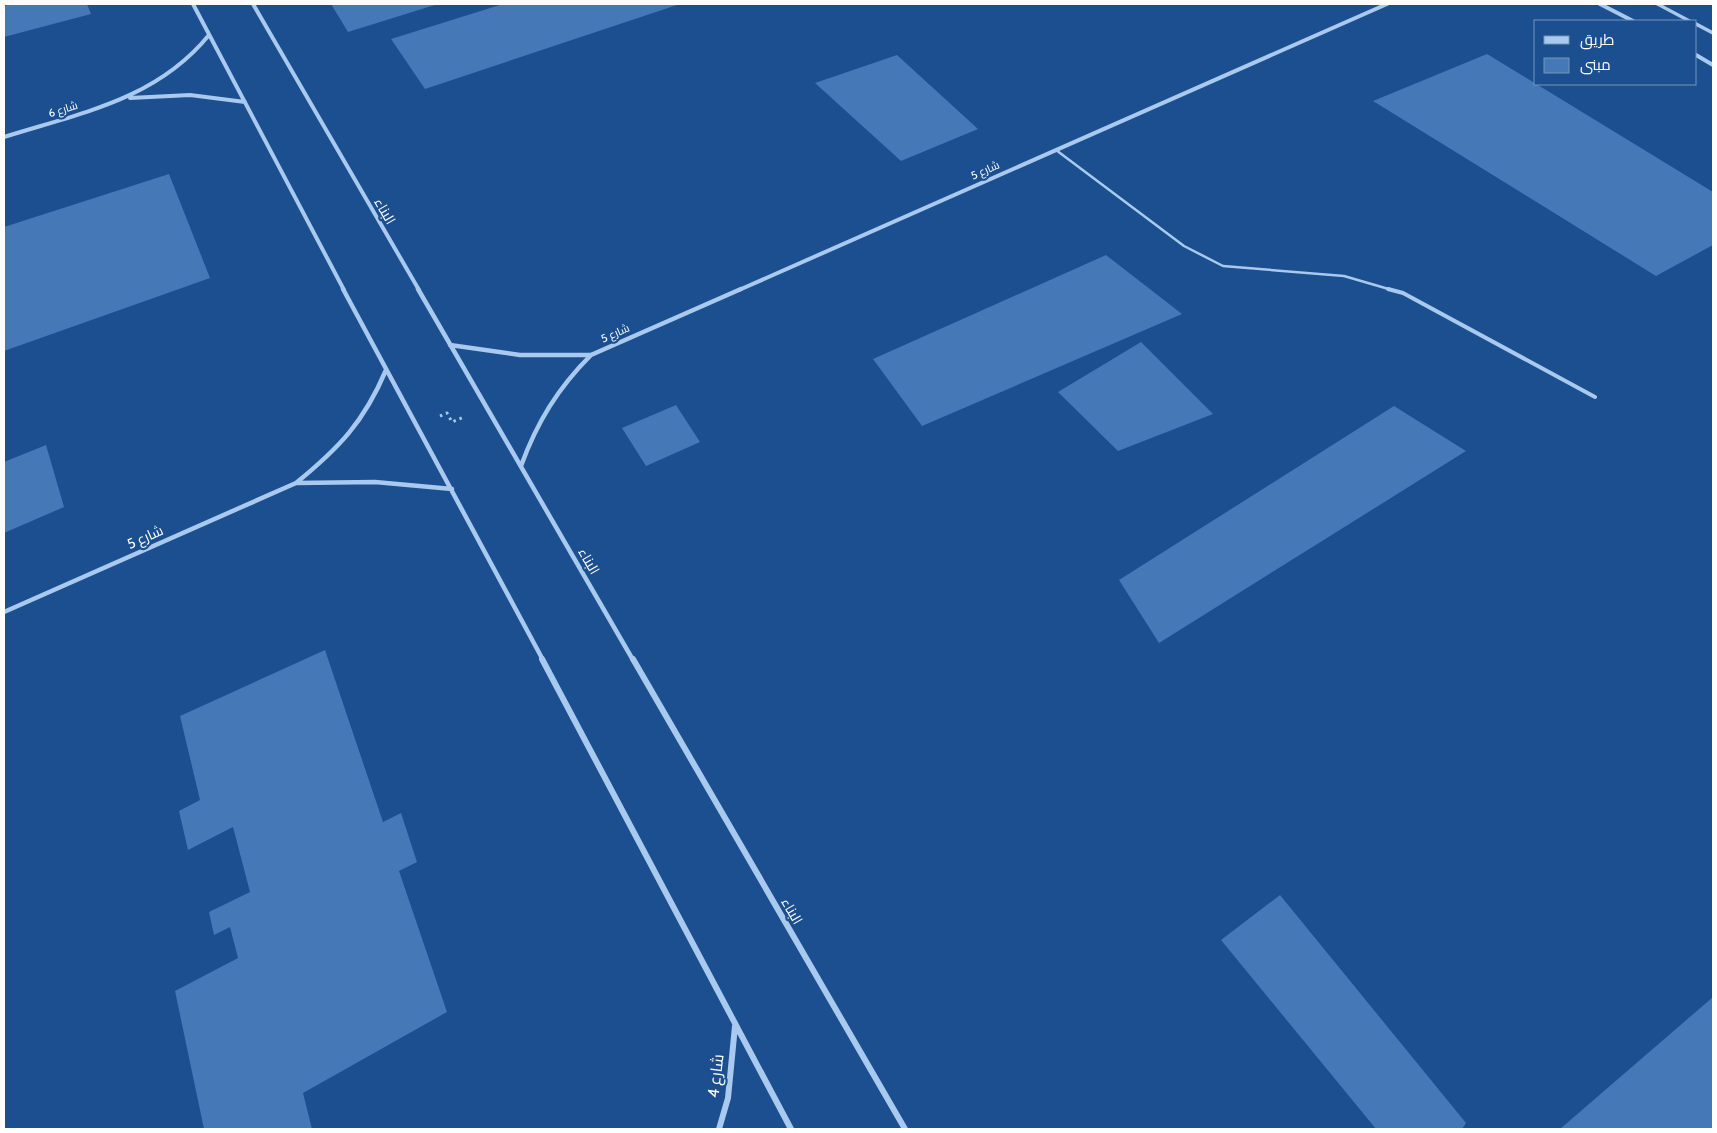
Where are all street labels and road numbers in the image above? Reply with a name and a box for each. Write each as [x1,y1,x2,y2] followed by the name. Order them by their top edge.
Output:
[47,98,80,121] street label: شارع 6
[969,158,1002,183] street label: شارع 5
[370,195,400,227] street label: البناء
[599,321,632,346] street label: شارع 5
[124,521,166,553] street label: شارع 5
[574,545,604,577] street label: البناء
[777,895,807,927] street label: البناء
[703,1053,730,1099] street label: شارع 4

